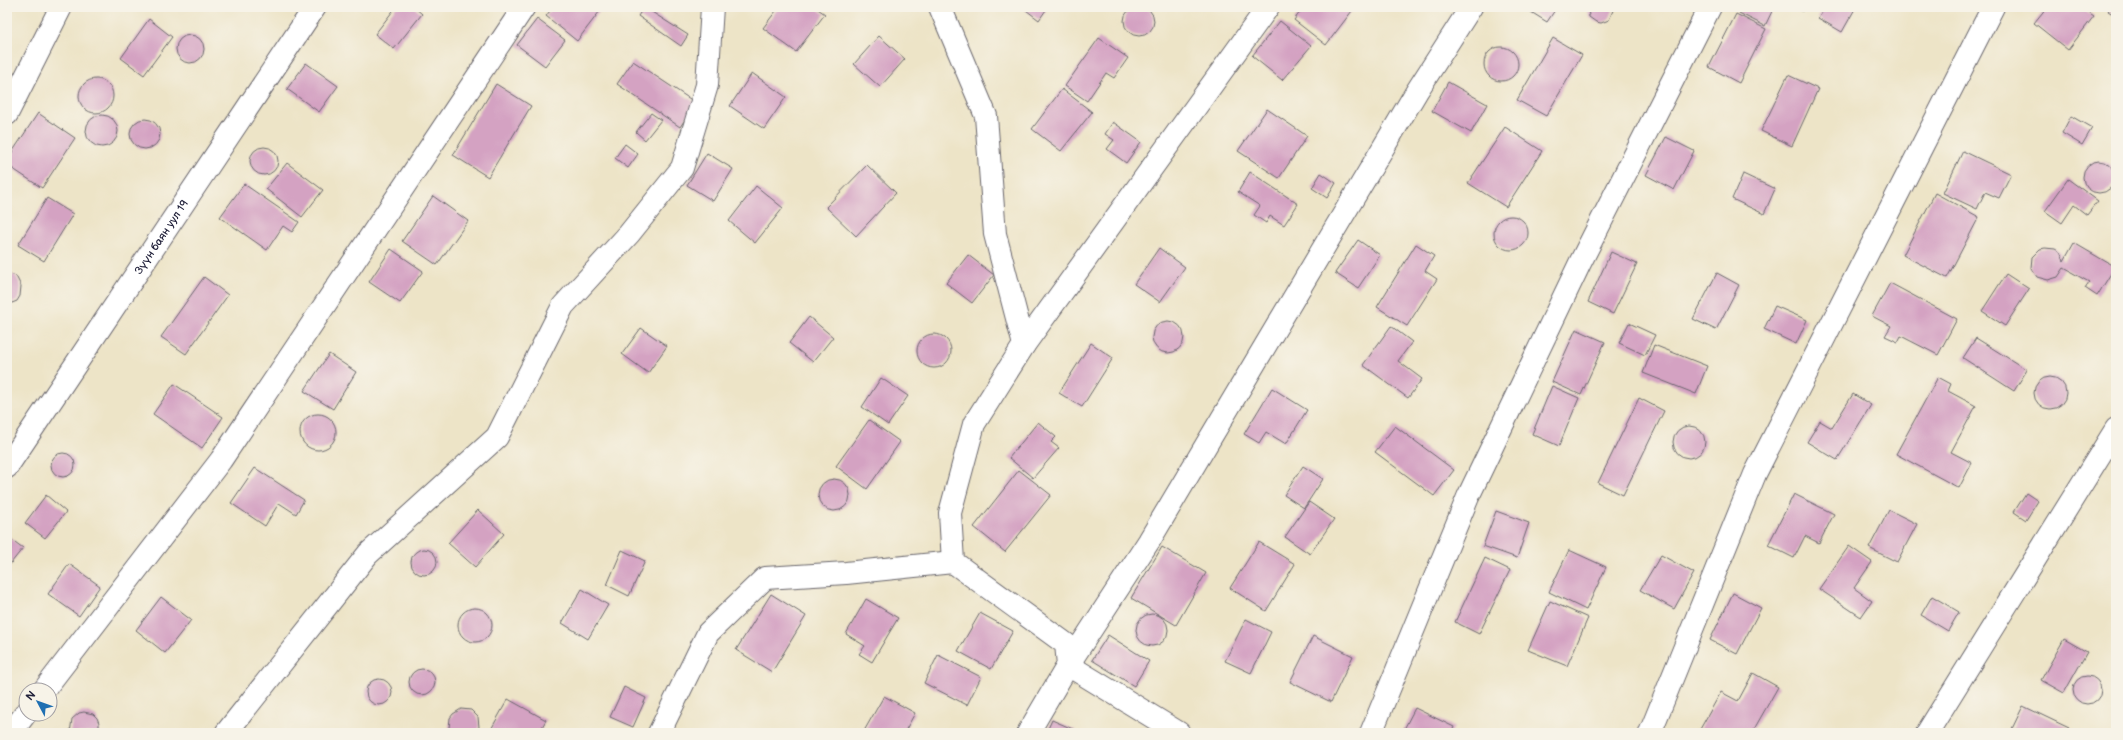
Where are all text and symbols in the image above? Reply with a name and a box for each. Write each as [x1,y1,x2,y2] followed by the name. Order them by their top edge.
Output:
[132,197,191,277] street label: Зүүн баян уул 19
[18,682,58,722] north arrow
[23,688,38,703] text: N

